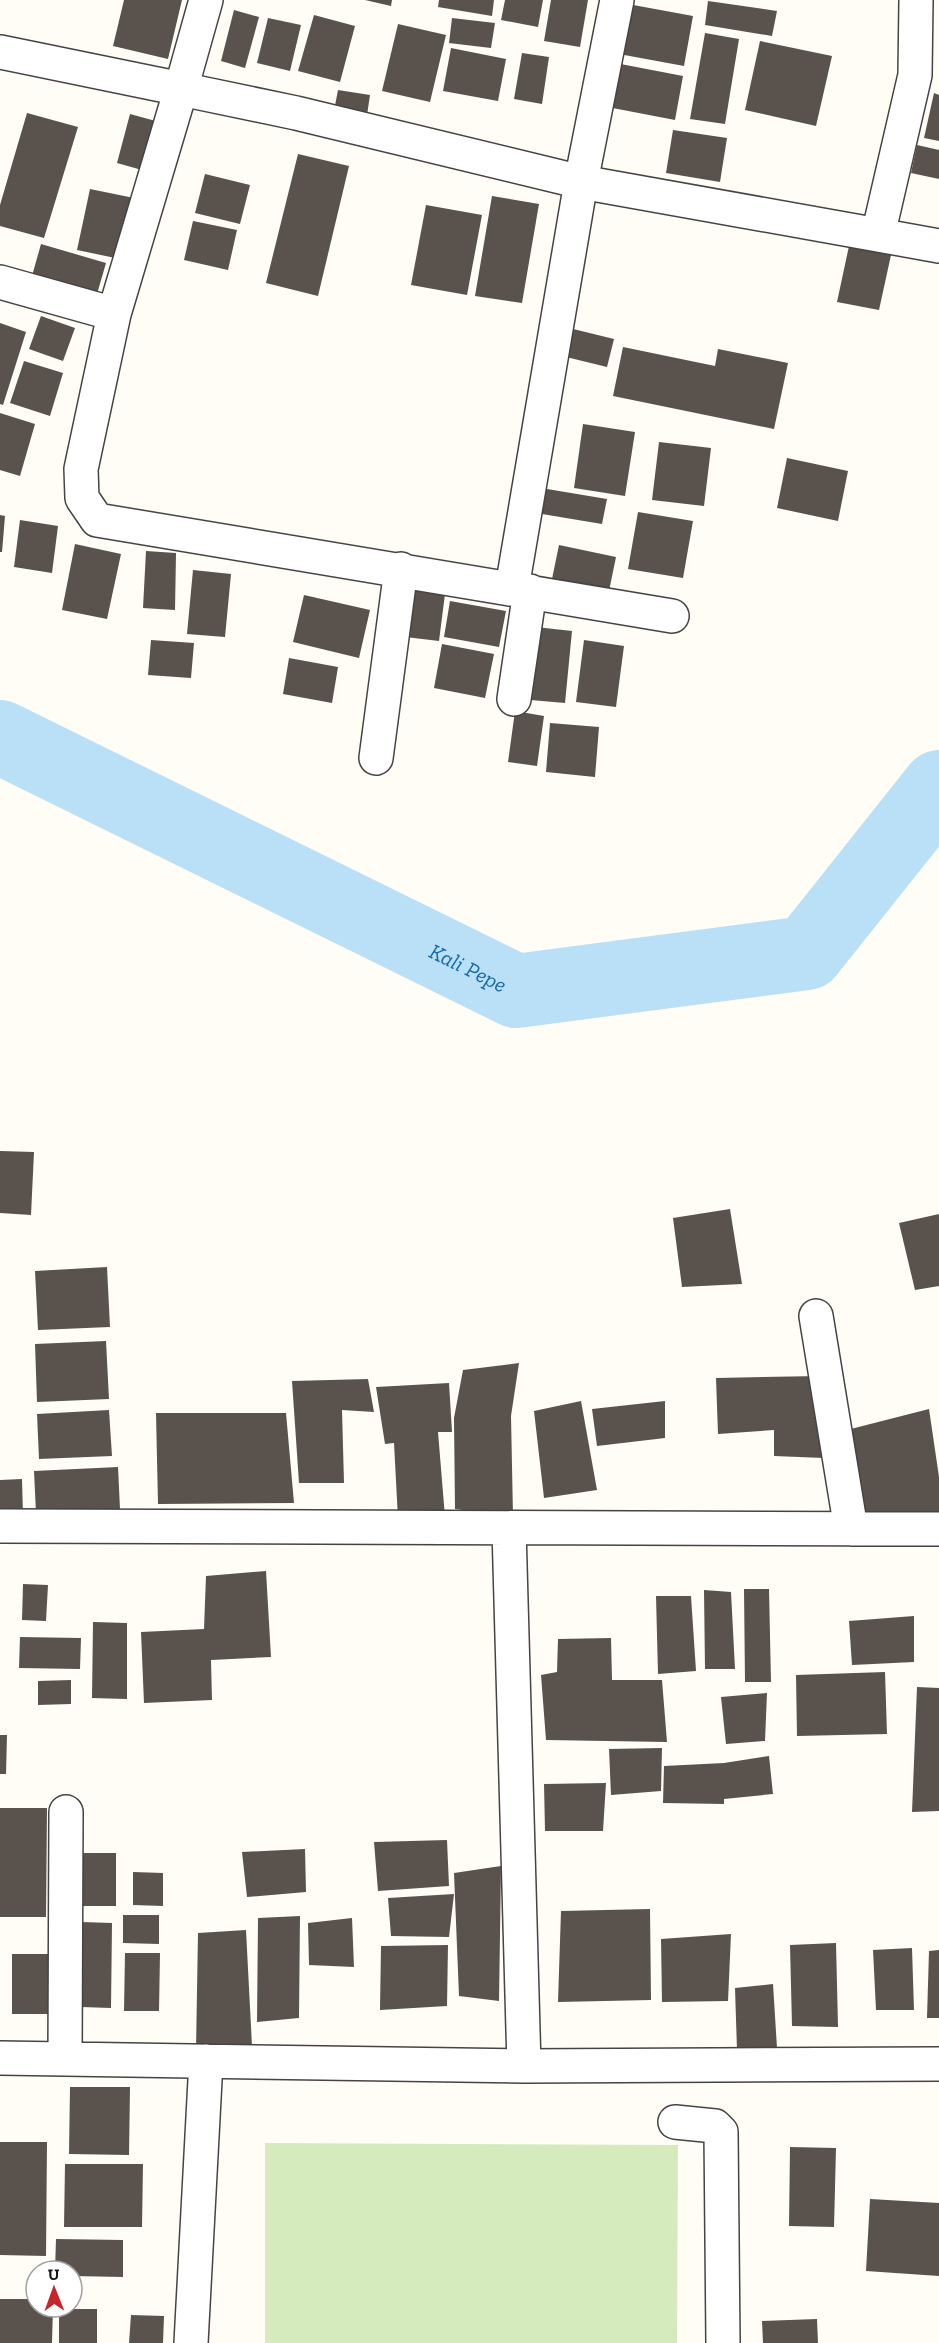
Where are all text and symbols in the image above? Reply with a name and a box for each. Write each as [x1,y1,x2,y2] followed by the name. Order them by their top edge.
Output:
[425,938,511,998] water label: Kali Pepe
[24,2259,84,2319] north arrow
[48,2265,60,2284] text: U

